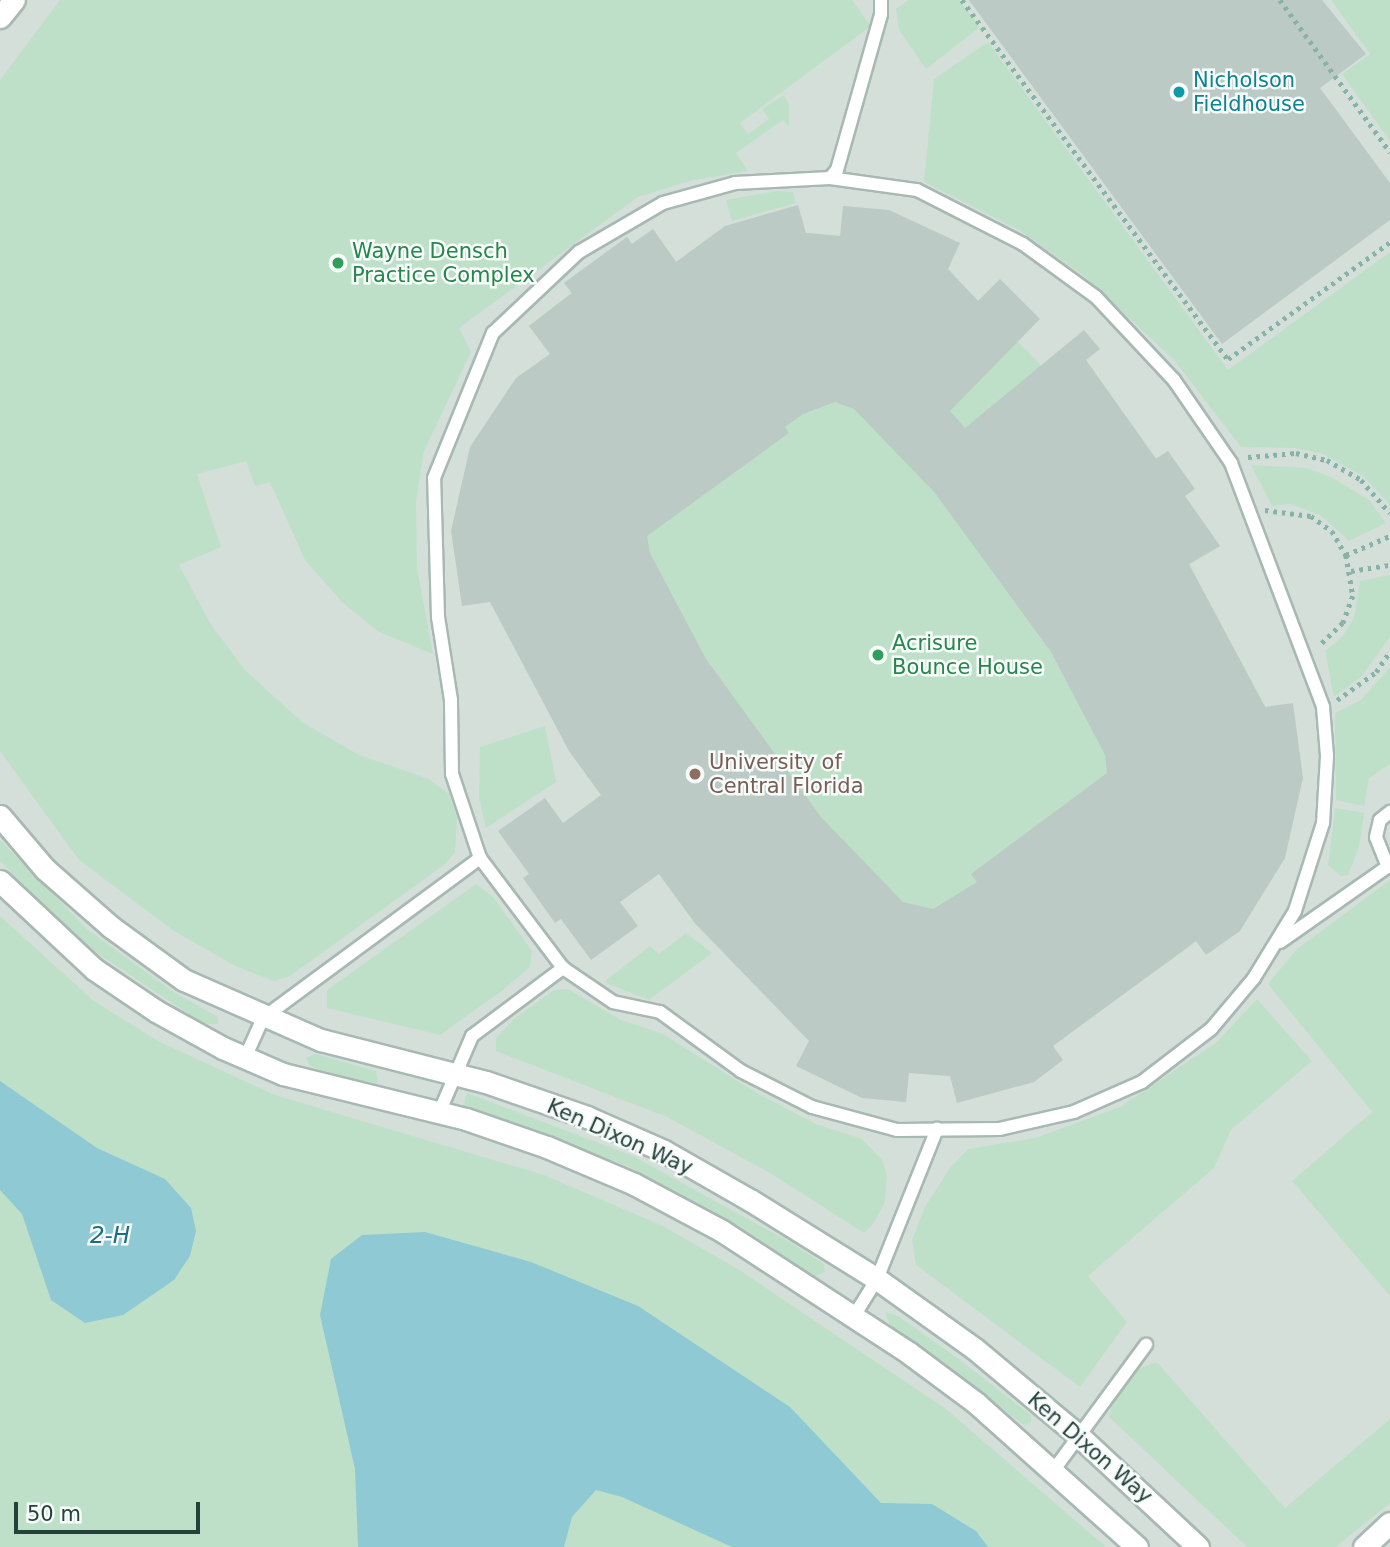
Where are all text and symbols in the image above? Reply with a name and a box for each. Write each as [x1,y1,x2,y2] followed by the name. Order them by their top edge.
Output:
[1193,67,1305,117] place label: Nicholson Fieldhouse
[1171,84,1187,100] marker: Nicholson Fieldhouse
[352,238,535,288] place label: Wayne Densch Practice Complex
[330,255,346,271] marker: Wayne Densch Practice Complex
[892,630,1043,680] place label: Acrisure Bounce House
[870,647,886,663] marker: Acrisure Bounce House
[709,749,864,799] place label: University of Central Florida
[687,766,703,782] marker: University of Central Florida
[543,1094,697,1180] street label: Ken Dixon Way
[90,1221,130,1249] water label: 2-H
[1023,1387,1157,1509] street label: Ken Dixon Way
[18,1488,203,1532] scale bar
[27,1502,81,1526] text: 50 m

